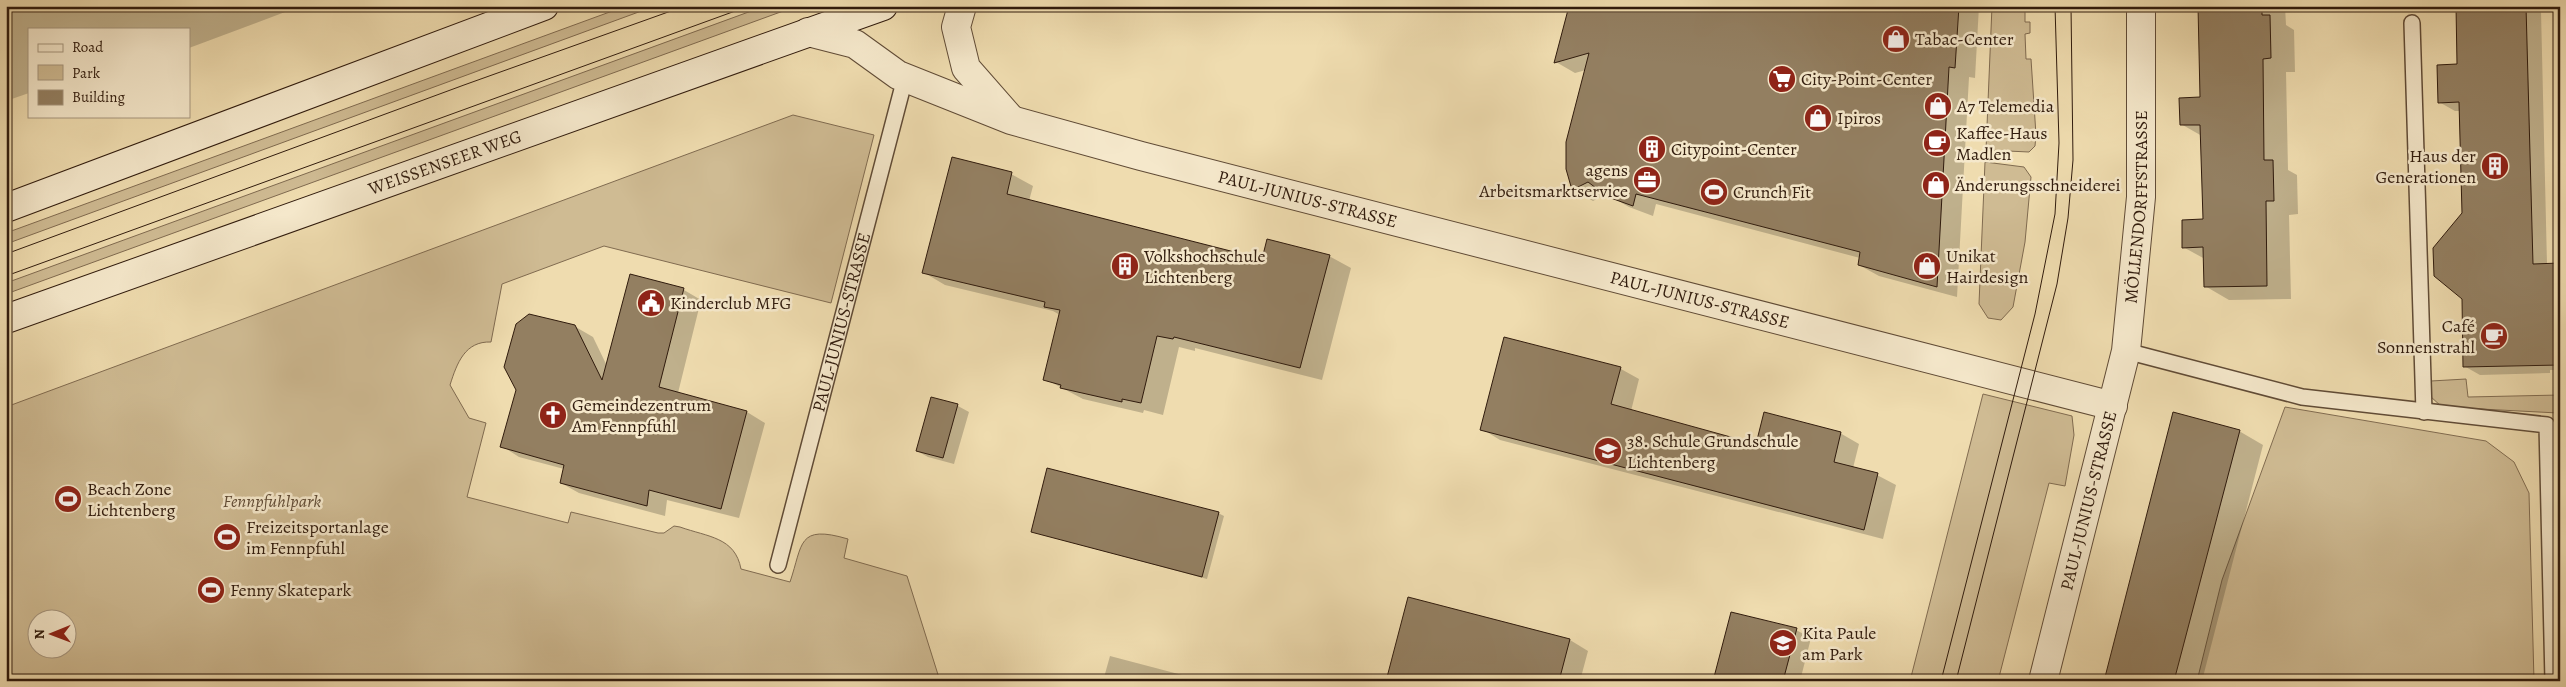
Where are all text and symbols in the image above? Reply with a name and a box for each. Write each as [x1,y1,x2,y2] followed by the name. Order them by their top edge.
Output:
[1881,24,1911,54] shop icon: Tabac-Center
[1915,27,2014,51] place label: Tabac-Center
[28,28,190,118] legend
[72,37,104,57] text: Road
[72,63,101,83] text: Park
[1767,64,1797,94] supermarket icon: City-Point-Center
[1801,67,1932,91] place label: City-Point-Center
[72,87,125,107] text: Building
[1923,91,1953,121] shop icon: A7 Telemedia
[1956,94,2055,118] place label: A7 Telemedia
[1803,103,1833,133] shop icon: Ipiros
[1837,106,1881,130] place label: Ipiros
[2119,110,2153,305] street label: MÖLLENDORFFSTRASSE
[1956,121,2048,166] place label: Kaffee-Haus Madlen
[364,124,525,201] street label: WEISSENSEER WEG
[1922,128,1952,158] cafe icon: Kaffee-Haus Madlen
[1637,134,1667,164] building icon: Citypoint-Center
[1671,137,1797,161] place label: Citypoint-Center
[2375,144,2476,189] place label: Haus der Generationen
[2480,151,2510,181] building icon: Haus der Generationen
[1478,158,1628,203] place label: agens Arbeitsmarktservice
[1215,164,1400,233] street label: PAUL-JUNIUS-STRASSE
[1632,165,1662,195] office icon: agens Arbeitsmarktservice
[1921,170,1951,200] shop icon: Änderungsschneiderei
[1954,173,2121,197] place label: Änderungsschneiderei
[1699,177,1729,207] sports icon: Crunch Fit
[1733,180,1811,204] place label: Crunch Fit
[806,230,876,414] street label: PAUL-JUNIUS-STRASSE
[1143,244,1266,289] place label: Volkshochschule Lichtenberg
[1946,244,2028,289] place label: Unikat Hairdesign
[1110,251,1140,281] building icon: Volkshochschule Lichtenberg
[1912,251,1942,281] shop icon: Unikat Hairdesign
[1607,265,1792,334] street label: PAUL-JUNIUS-STRASSE
[636,288,666,318] public building icon: Kinderclub MFG
[670,291,791,315] place label: Kinderclub MFG
[2377,314,2476,359] place label: Café Sonnenstrahl
[2479,321,2509,351] cafe icon: Café Sonnenstrahl
[571,393,711,438] place label: Gemeindezentrum Am Fennpfuhl
[538,400,568,430] church icon: Gemeindezentrum Am Fennpfuhl
[2054,408,2122,593] street label: PAUL-JUNIUS-STRASSE
[1627,429,1799,474] place label: 38. Schule Grundschule Lichtenberg
[1593,436,1623,466] school or university icon: 38. Schule Grundschule Lichtenberg
[87,477,175,522] place label: Beach Zone Lichtenberg
[53,484,83,514] sports icon: Beach Zone Lichtenberg
[223,489,321,513] park label: Fennpfuhlpark
[246,515,389,560] place label: Freizeitsportanlage im Fennpfuhl
[212,522,242,552] sports icon: Freizeitsportanlage im Fennpfuhl
[196,575,226,605] sports icon: Fenny Skatepark
[230,578,352,602] place label: Fenny Skatepark
[28,610,78,660] north arrow
[1802,621,1876,666] place label: Kita Paule am Park
[1768,628,1798,658] school or university icon: Kita Paule am Park
[30,629,49,639] text: N

